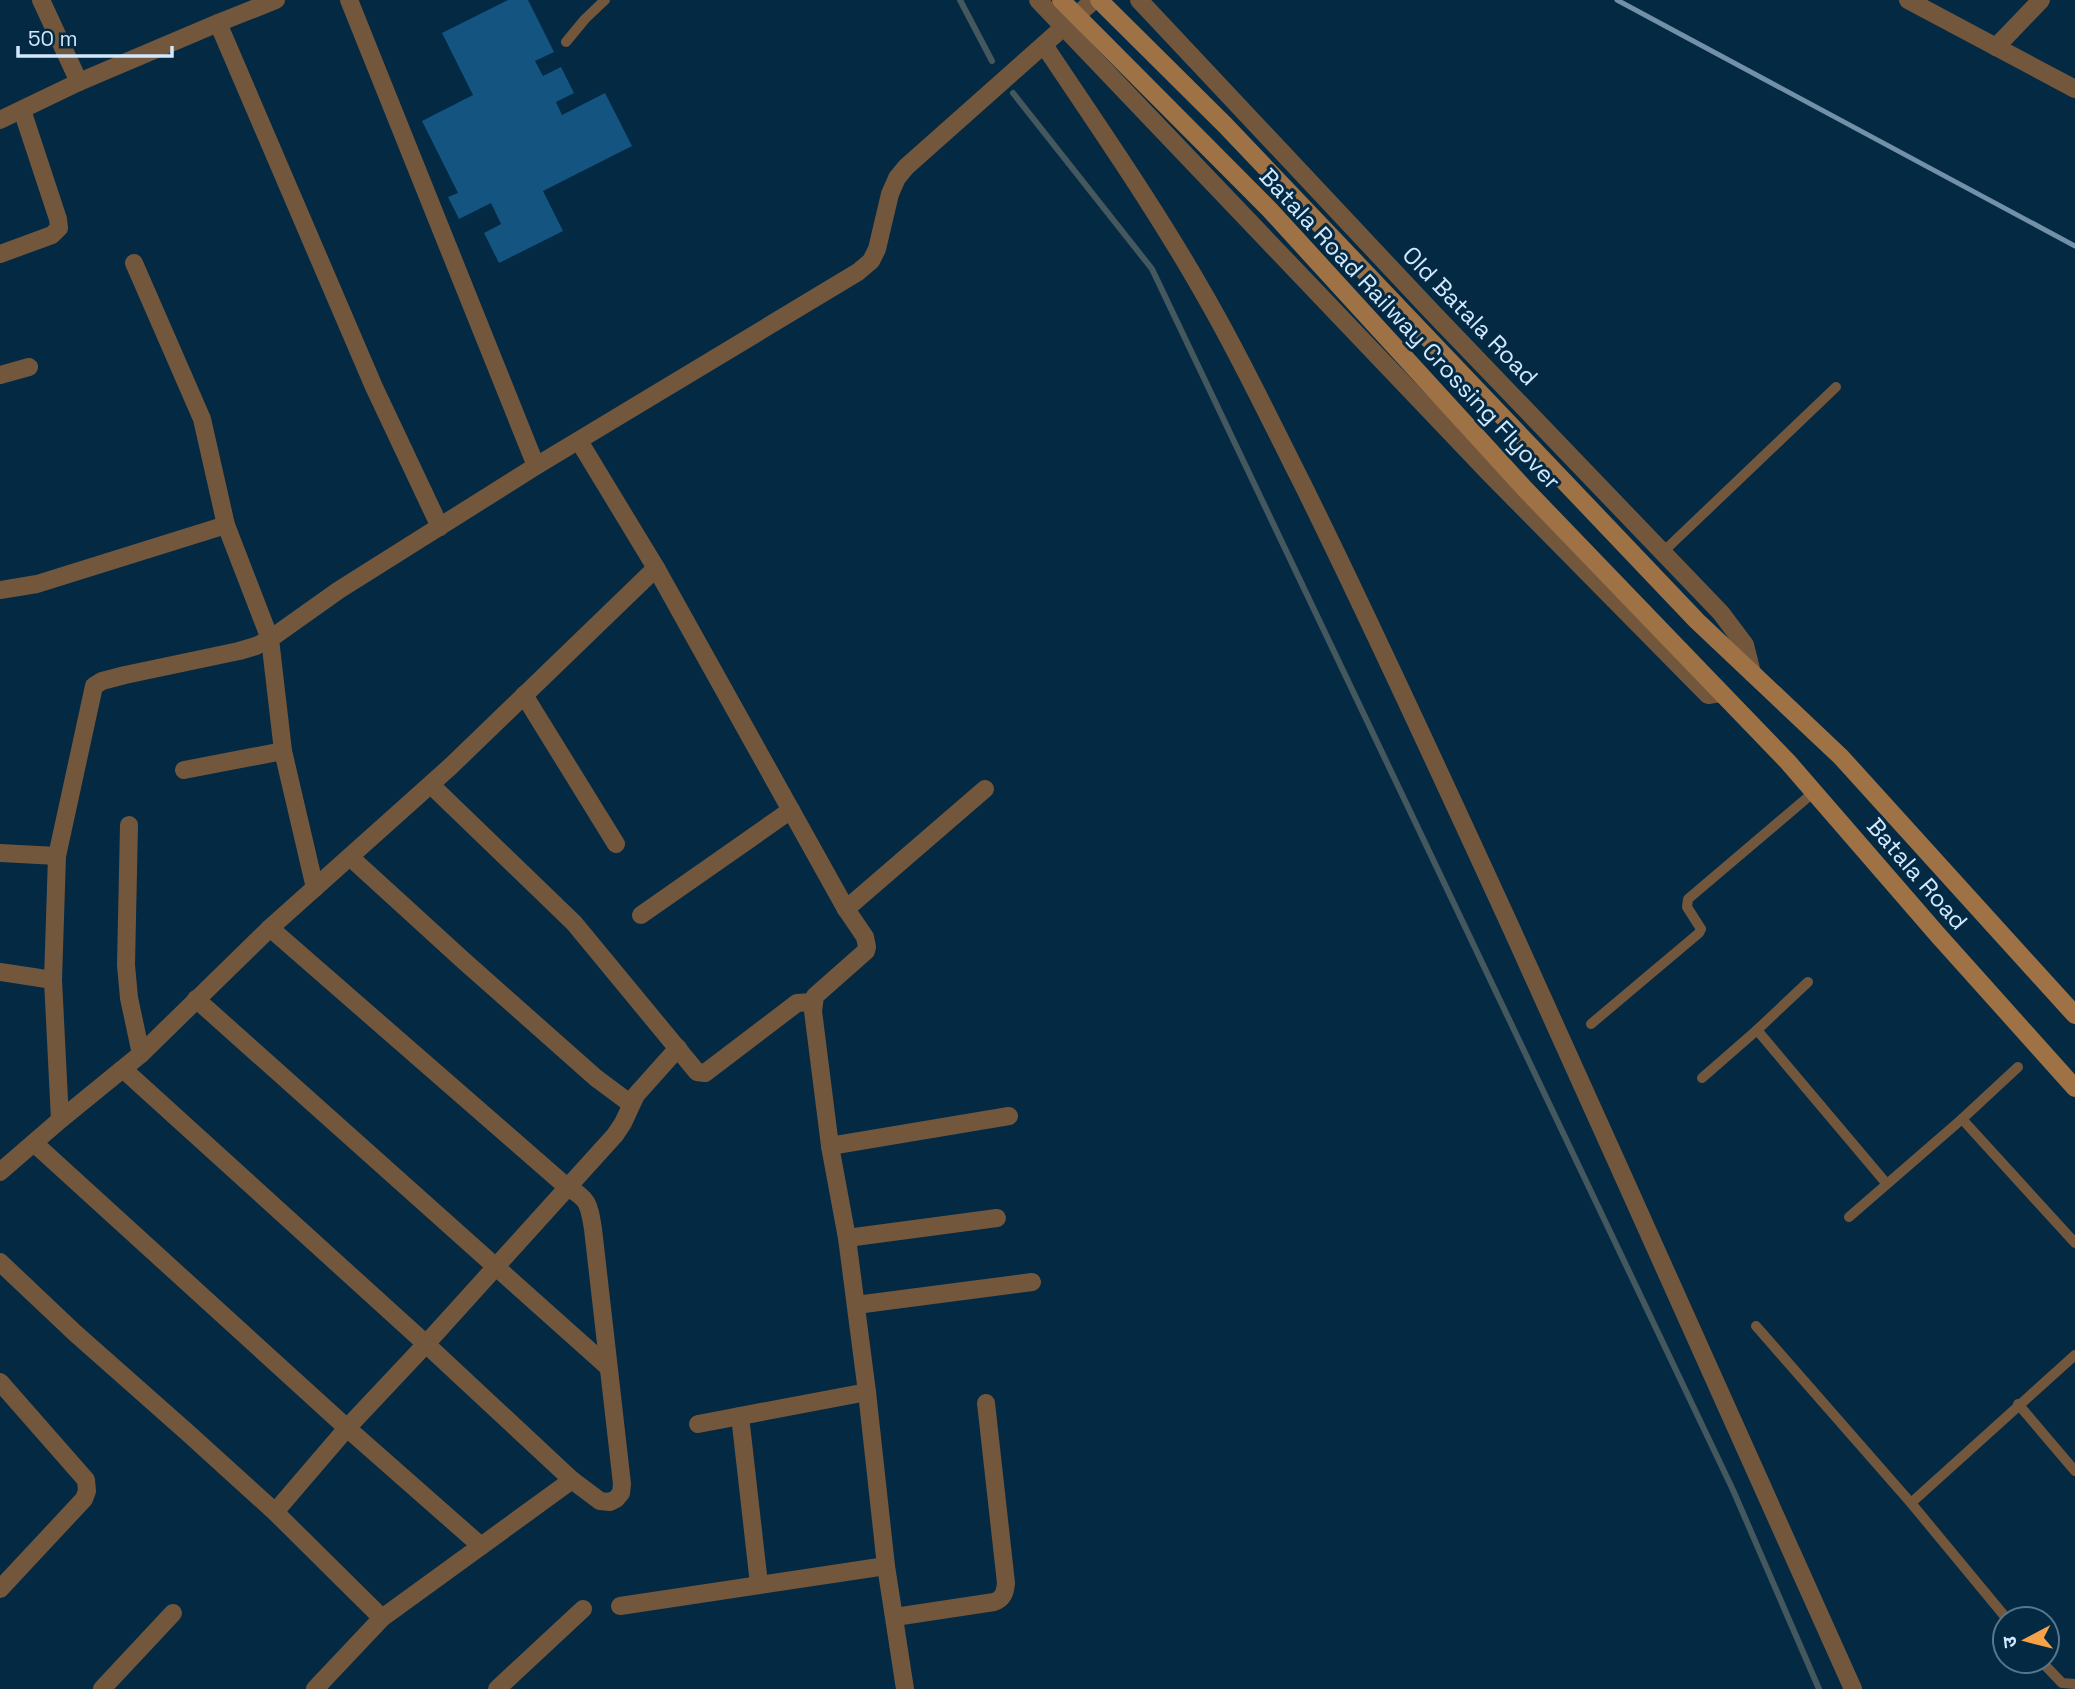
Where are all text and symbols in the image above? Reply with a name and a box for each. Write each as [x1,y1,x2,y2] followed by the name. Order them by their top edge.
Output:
[18,14,172,58] scale bar
[28,25,78,52] text: 50 m
[1253,161,1568,496] street label: Batala Road Railway Crossing Flyover
[1396,239,1545,392] street label: Old Batala Road
[1860,811,1974,936] street label: Batala Road
[1991,1605,2061,1675] north arrow
[1996,1634,2023,1649] text: उ

